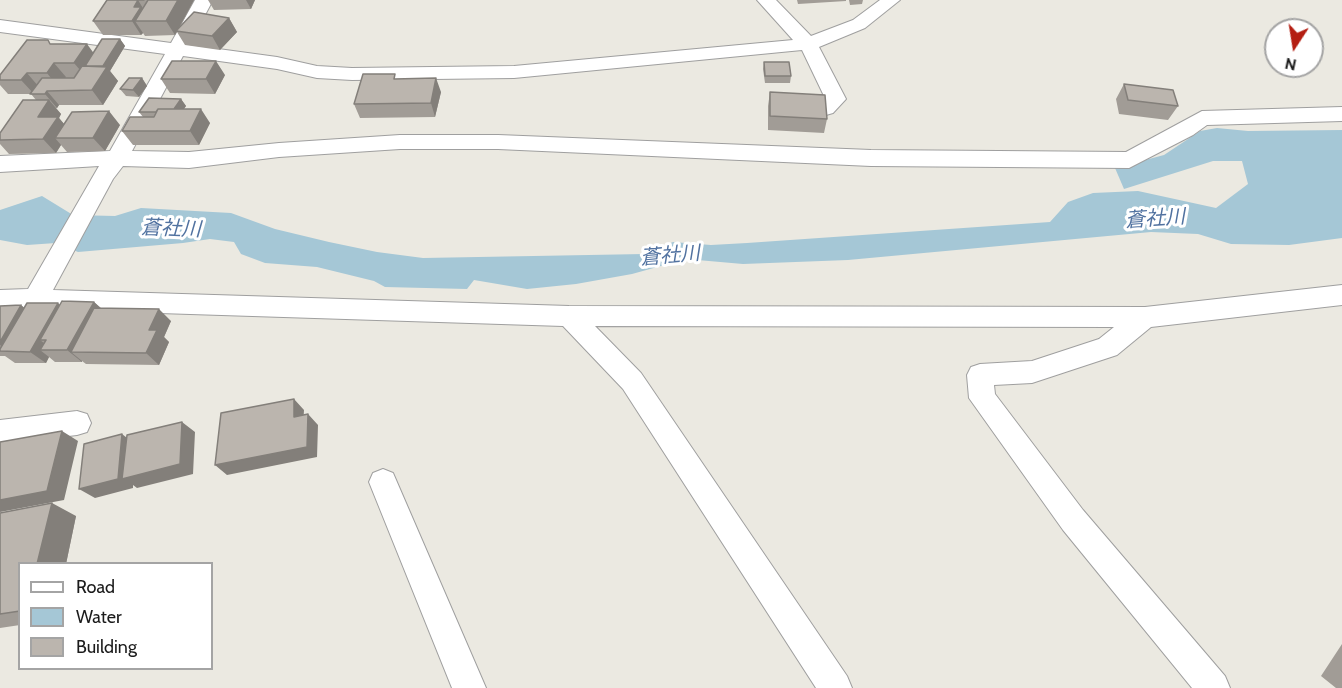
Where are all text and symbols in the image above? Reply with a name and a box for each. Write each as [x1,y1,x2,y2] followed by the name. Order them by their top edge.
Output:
[1264,18,1324,78] north arrow
[1283,54,1298,75] text: N
[1124,205,1186,233] water label: 蒼社川
[141,216,201,242] water label: 蒼社川
[639,241,701,271] water label: 蒼社川
[18,562,213,670] legend
[76,576,115,598] text: Road
[76,606,122,628] text: Water
[76,636,137,658] text: Building

